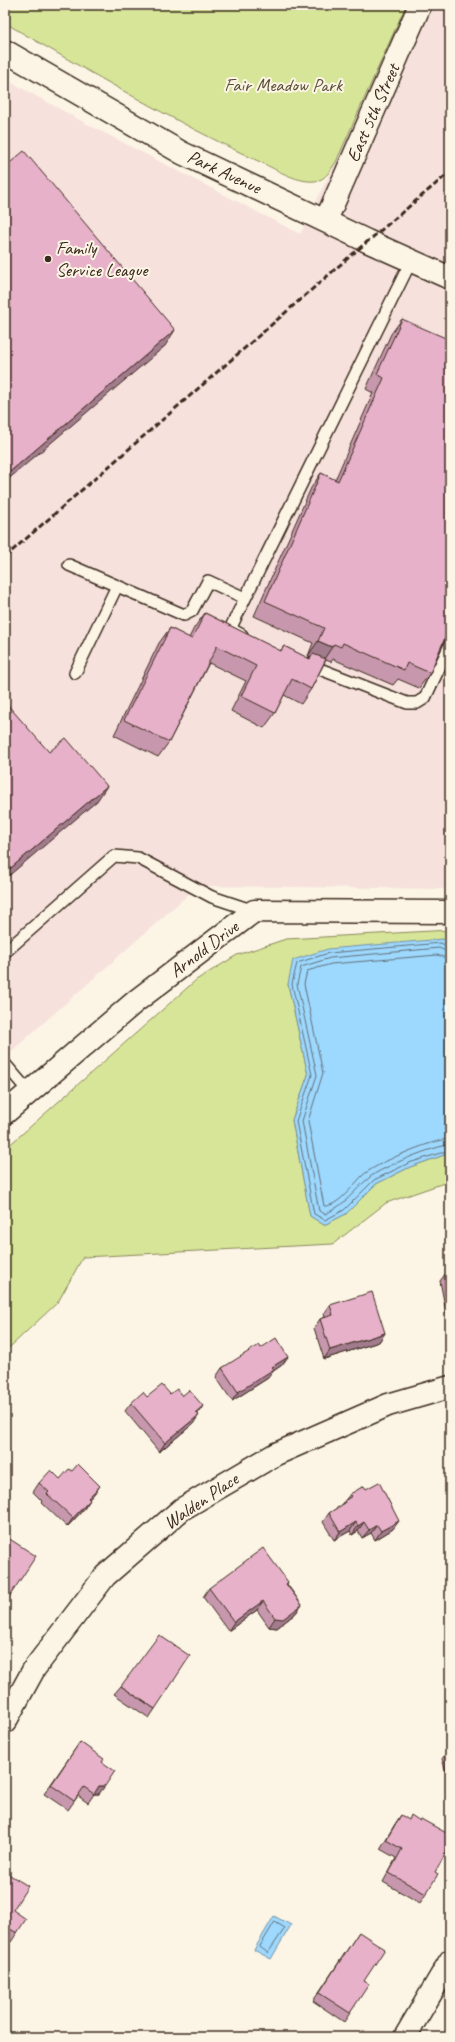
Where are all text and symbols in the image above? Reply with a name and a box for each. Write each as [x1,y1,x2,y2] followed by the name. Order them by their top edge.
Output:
[341,59,406,166] street label: East 5th Street
[224,73,343,97] park label: Fair Meadow Park
[183,145,266,200] street label: Park Avenue
[56,236,149,282] place label: Family Service League
[43,254,53,264] marker: Family Service League
[165,914,245,983] street label: Arnold Drive
[159,1466,244,1535] street label: Walden Place

